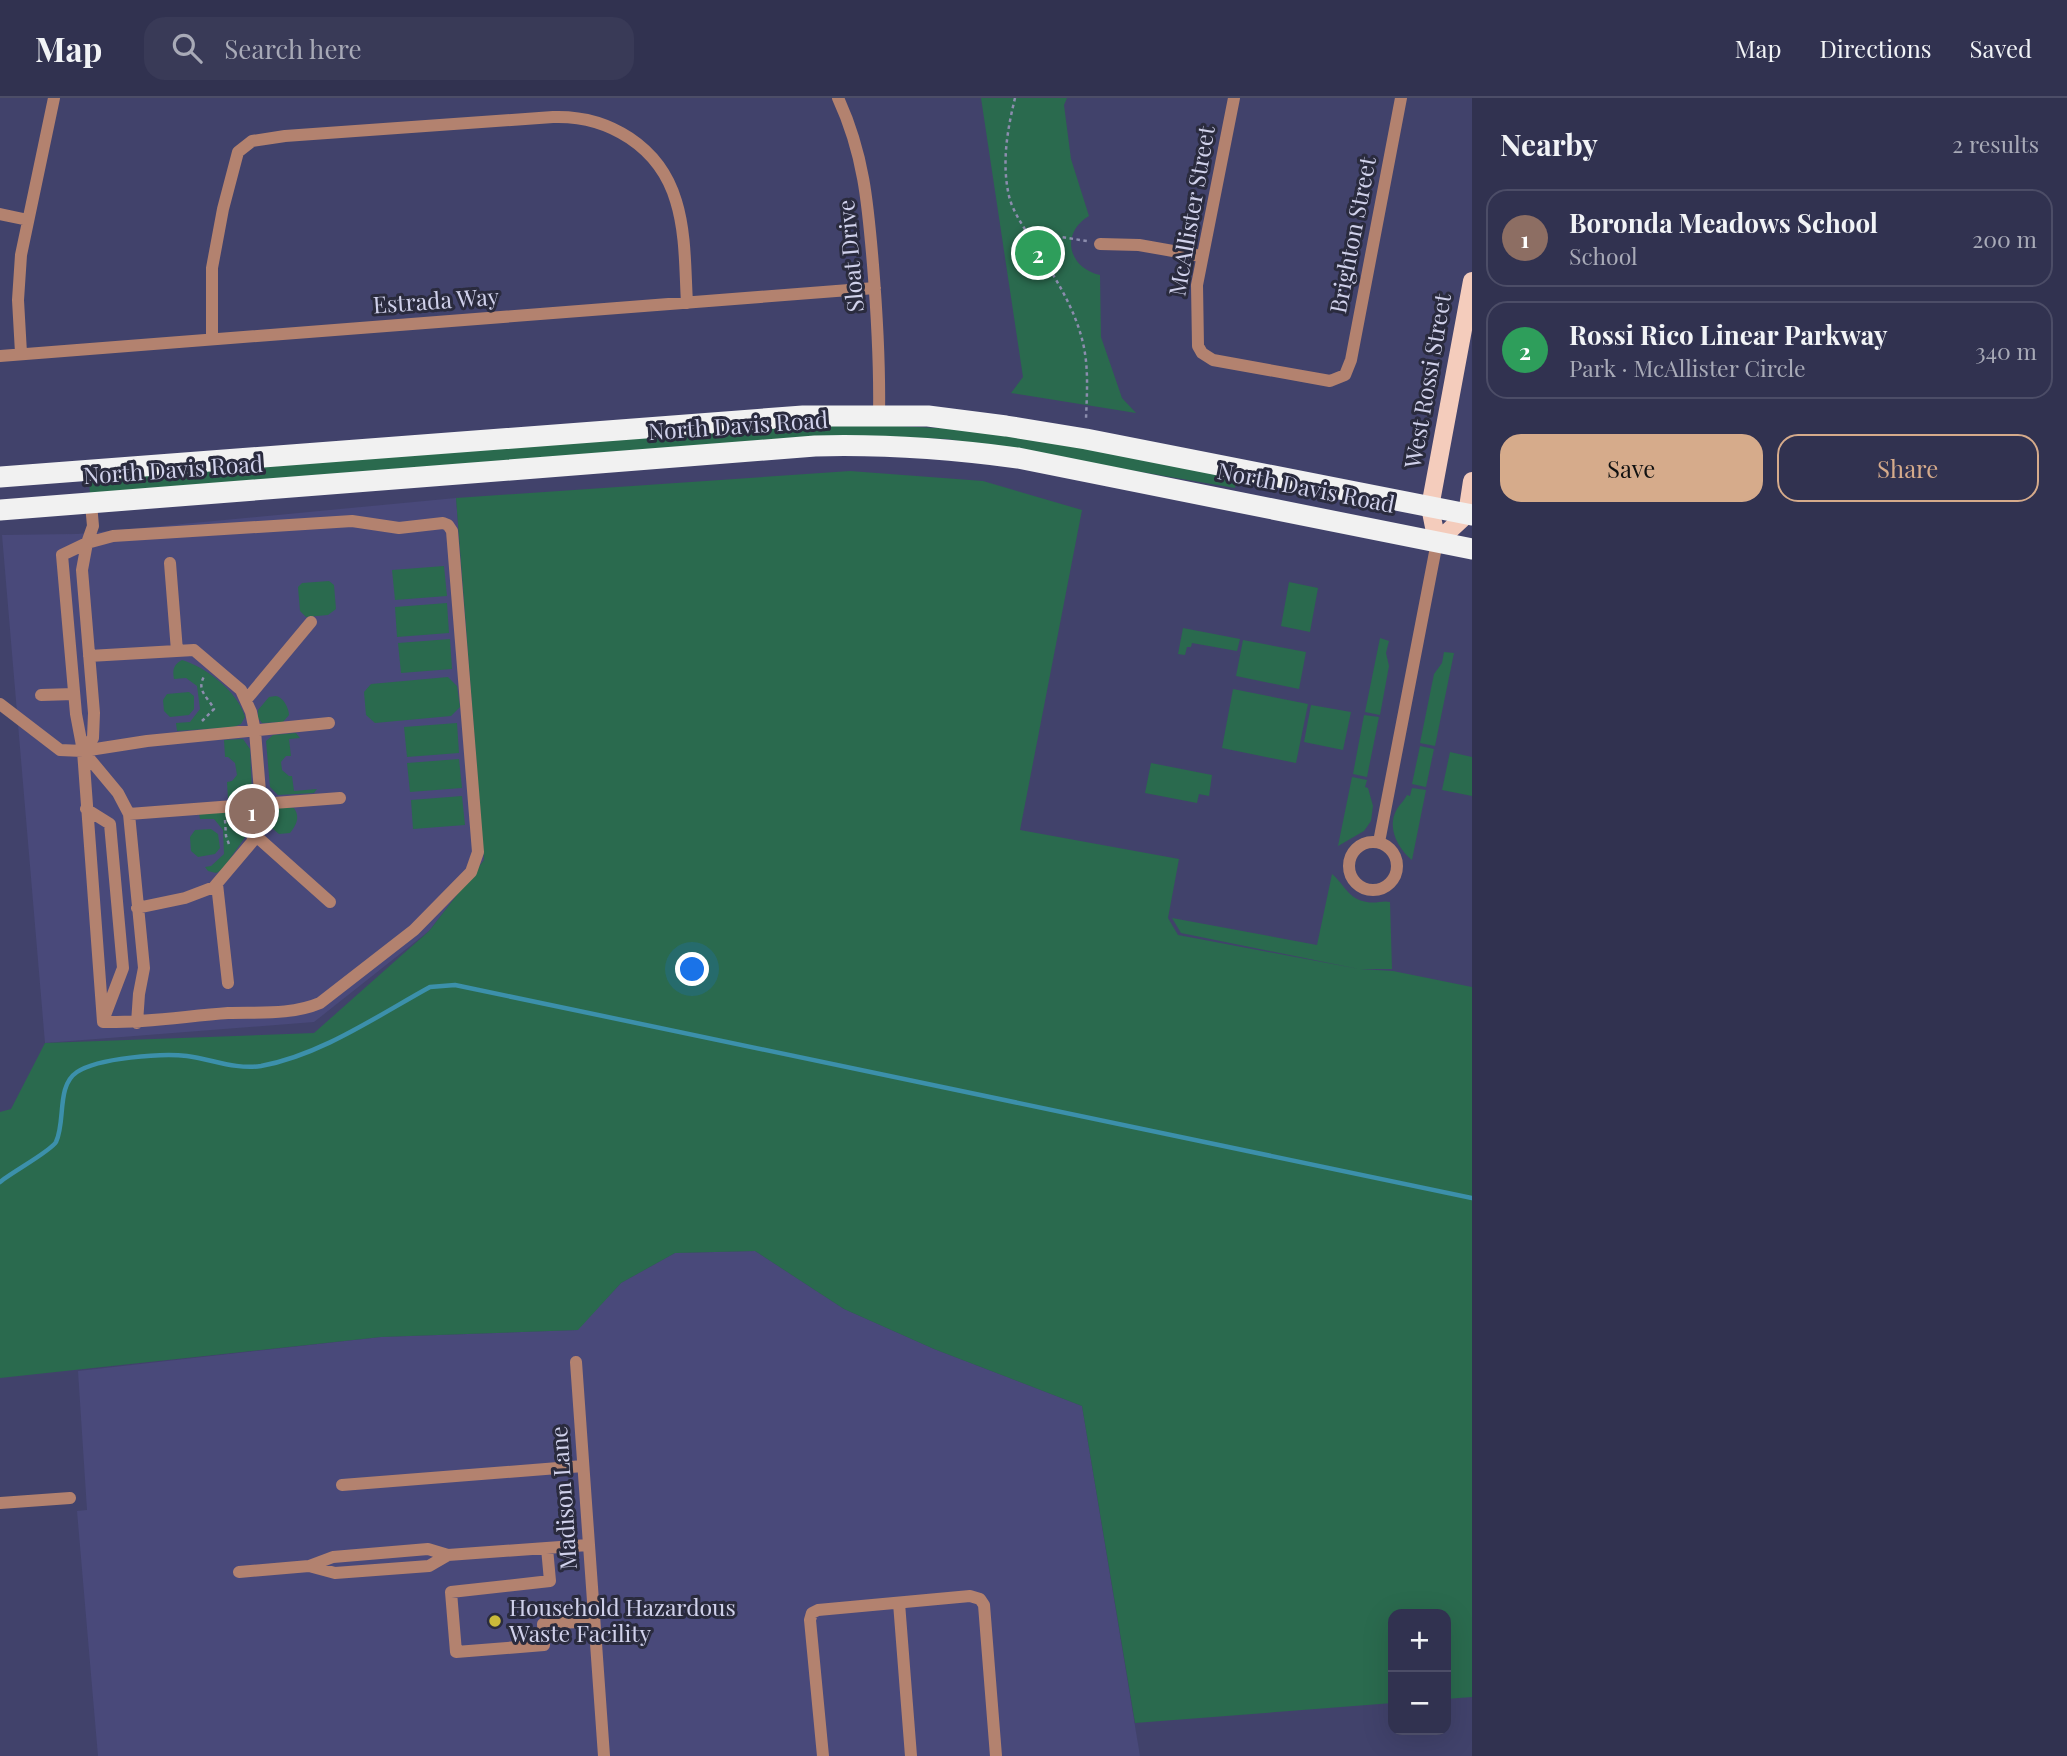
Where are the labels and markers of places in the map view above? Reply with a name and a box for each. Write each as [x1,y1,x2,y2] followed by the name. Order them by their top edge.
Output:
[1015,227,1061,279] pin: 2
[229,785,275,837] pin: 1
[508,1591,736,1648] place label: Household Hazardous Waste Facility
[487,1613,503,1629] marker: Household Hazardous Waste Facility

